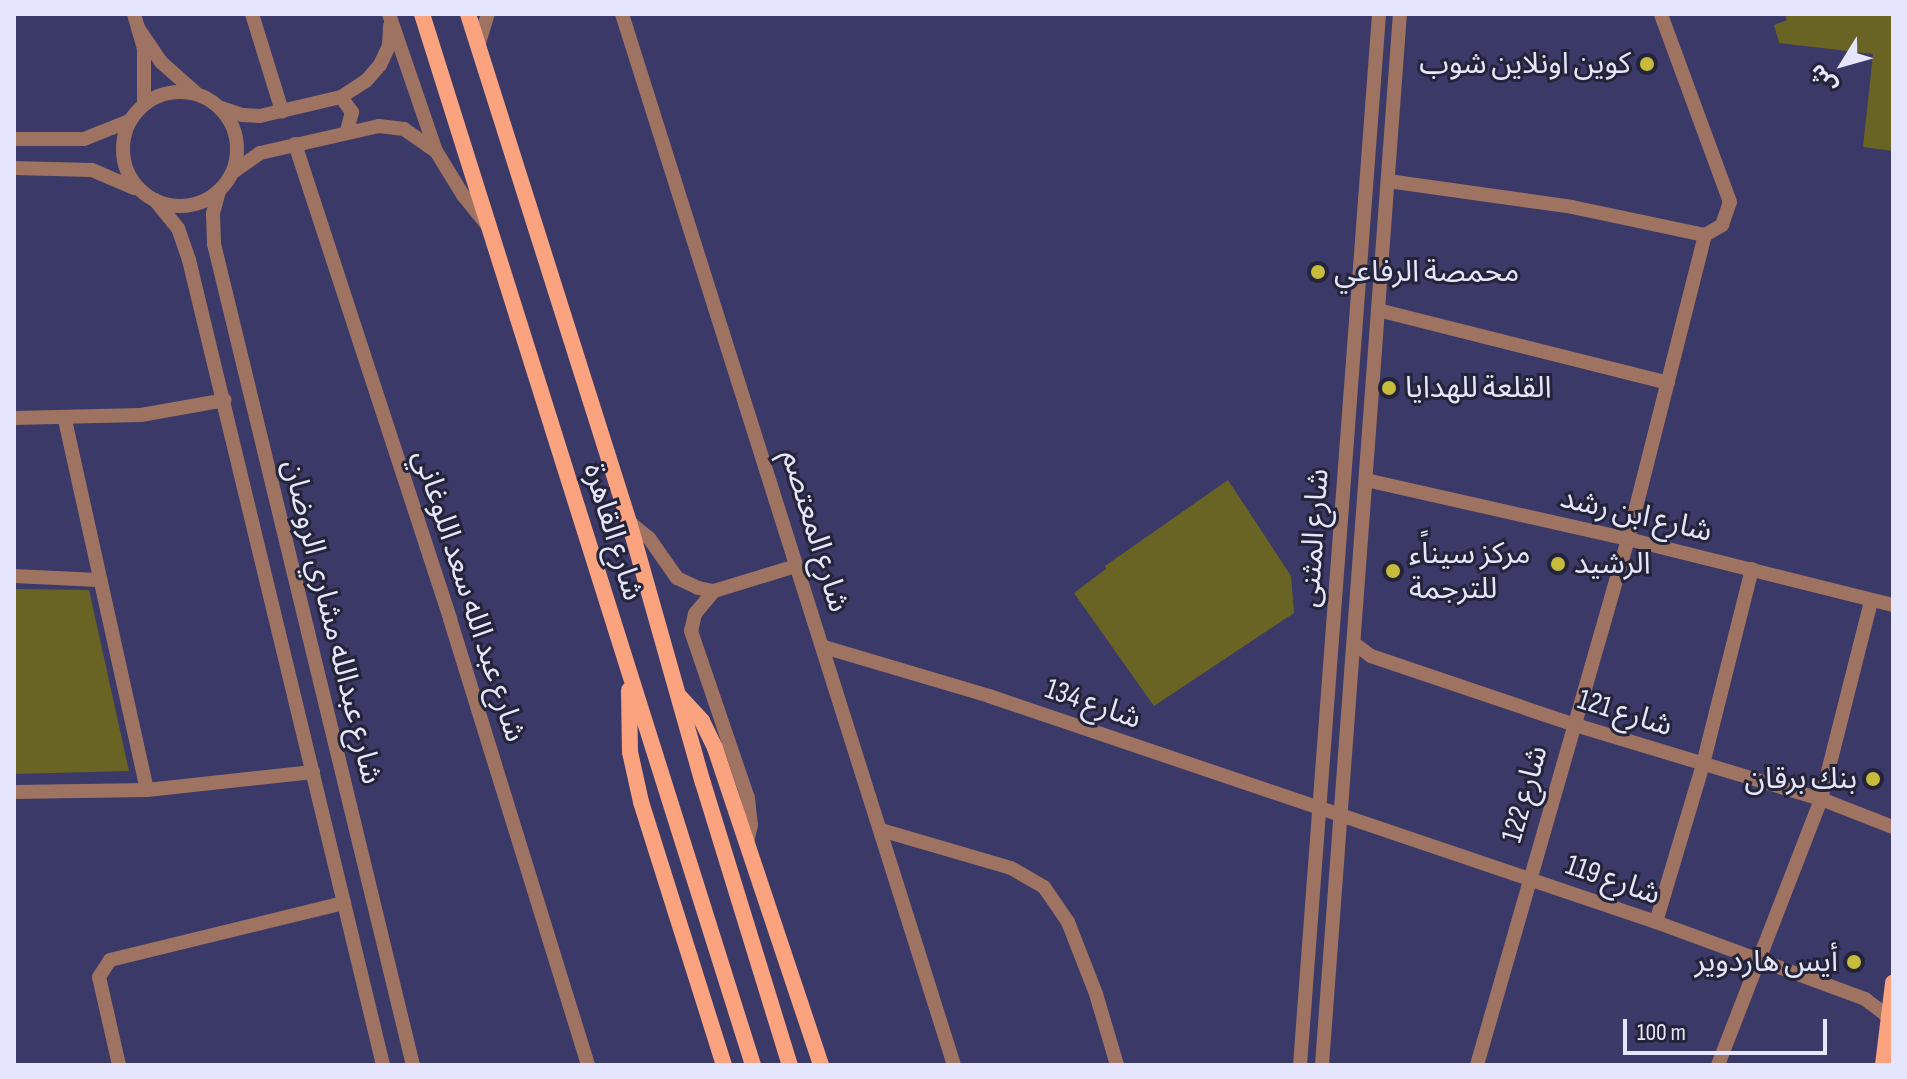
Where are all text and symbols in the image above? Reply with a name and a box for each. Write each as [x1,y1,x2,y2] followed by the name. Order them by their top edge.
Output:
[1803,24,1883,104] north arrow
[1419,46,1631,82] place label: كوين اونلاين شوب
[1638,55,1656,73] marker: كوين اونلاين شوب
[1804,59,1843,99] text: ش
[1334,254,1519,290] place label: محمصة الرفاعي
[1309,263,1327,281] marker: محمصة الرفاعي
[1405,370,1552,406] place label: القلعة للهدايا
[1380,379,1398,397] marker: القلعة للهدايا
[405,446,533,746] street label: شارع عبد الله سعد اللوغاني
[773,446,857,616] street label: شارع المعتصم
[274,456,390,788] street label: شارع عبدالله مشاري الروضان
[575,459,651,605] street label: شارع القاهرة
[1291,467,1337,609] street label: شارع المثنى
[1557,480,1715,550] street label: شارع ابن رشد
[1409,536,1530,606] place label: مركز سيناًء للترجمة
[1574,546,1651,582] place label: الرشيد
[1549,555,1567,573] marker: الرشيد
[1384,562,1402,580] marker: مركز سيناًء للترجمة
[1040,671,1146,737] street label: شارع 134
[1573,682,1677,744] street label: شارع 121
[1494,742,1556,846] street label: شارع 122
[1744,761,1857,797] place label: بنك برقان
[1864,770,1882,788] marker: بنك برقان
[1561,847,1665,913] street label: شارع 119
[1695,944,1838,980] place label: أيس هاردوير
[1845,953,1863,971] marker: أيس هاردوير
[1627,1003,1831,1053] scale bar
[1637,1018,1686,1047] text: 100 m

